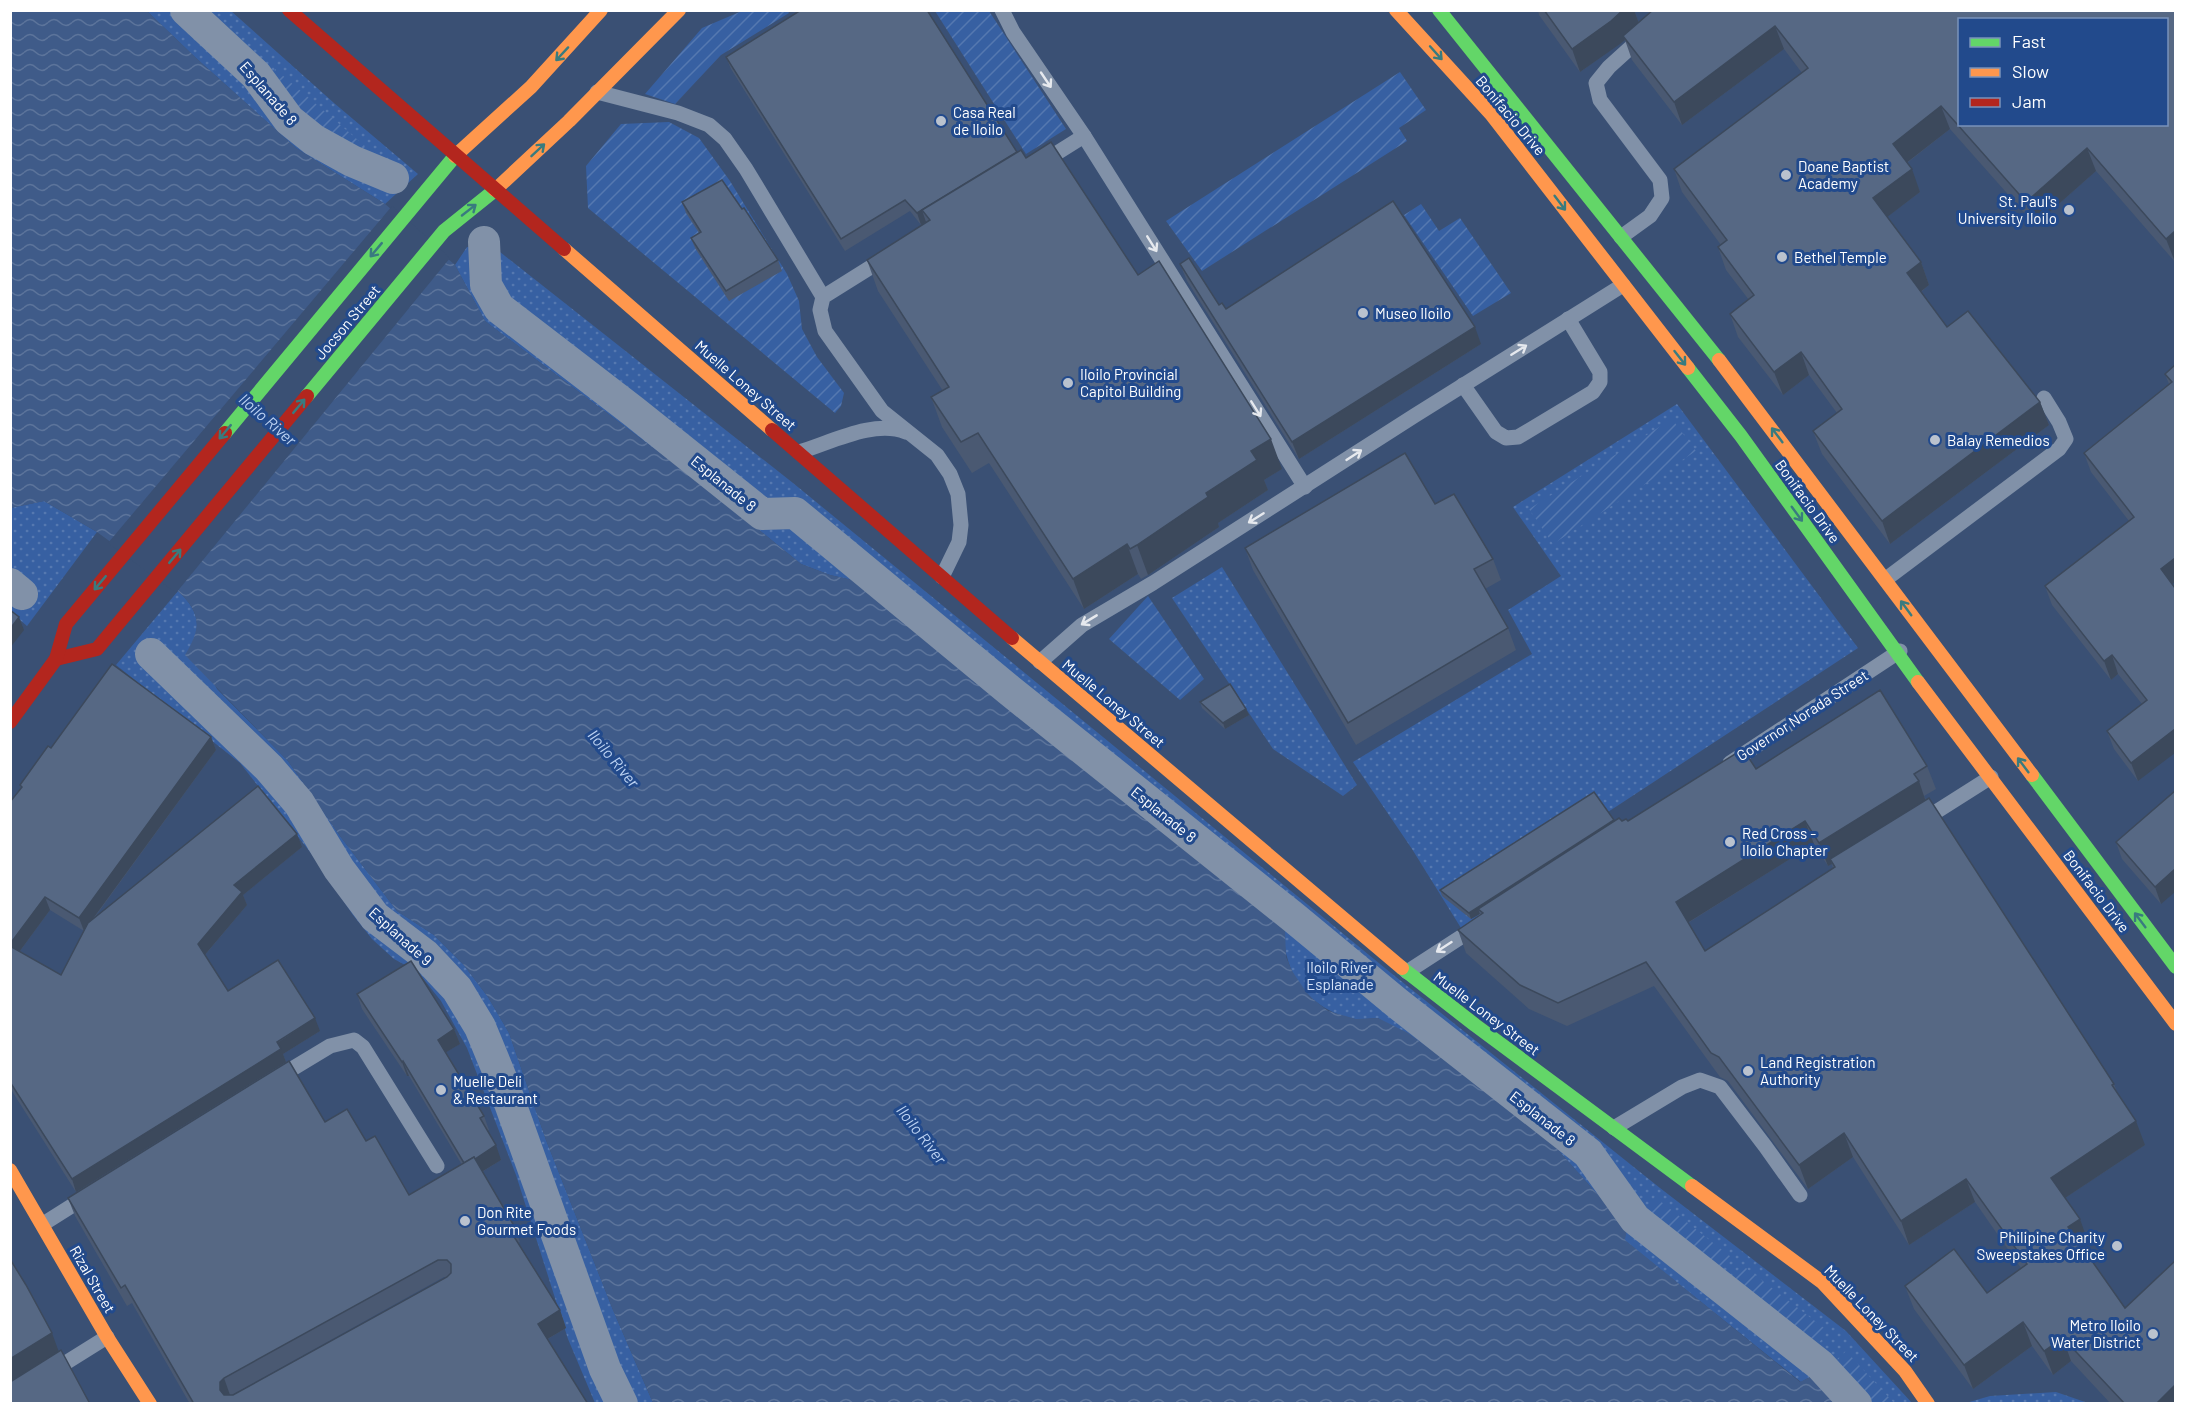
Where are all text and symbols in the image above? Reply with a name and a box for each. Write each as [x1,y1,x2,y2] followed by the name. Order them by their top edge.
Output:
[1958,18,2168,126] legend
[2012,30,2046,52] text: Fast
[1429,45,1443,60] one-way arrow
[554,46,569,61] one-way arrow
[236,57,302,129] street label: Esplanade 8
[2012,60,2049,82] text: Slow
[1040,72,1052,88] one-way arrow
[1472,72,1550,158] street label: Bonifacio Drive
[2012,90,2046,112] text: Jam
[953,103,1016,138] place label: Casa Real de Iloilo
[934,114,948,128] marker: Casa Real de Iloilo
[530,143,545,157] one-way arrow
[1798,157,1889,192] place label: Doane Baptist Academy
[1779,168,1793,182] marker: Doane Baptist Academy
[1958,192,2057,227] place label: St. Paul's University Iloilo
[1554,195,1567,211] one-way arrow
[460,203,476,216] one-way arrow
[2062,203,2076,217] marker: St. Paul's University Iloilo
[1146,235,1158,252] one-way arrow
[369,242,382,258] one-way arrow
[1794,248,1887,266] place label: Bethel Temple
[1775,250,1789,264] marker: Bethel Temple
[311,281,383,363] street label: Jocson Street
[1375,304,1451,322] place label: Museo Iloilo
[1356,306,1370,320] marker: Museo Iloilo
[692,336,800,434] street label: Muelle Loney Street
[1510,344,1527,357] one-way arrow
[1673,349,1686,365] one-way arrow
[1080,365,1181,400] place label: Iloilo Provincial Capitol Building
[1061,376,1075,390] marker: Iloilo Provincial Capitol Building
[235,389,302,450] water label: Iloilo River
[293,398,306,414] one-way arrow
[1250,400,1262,417] one-way arrow
[218,424,231,440] one-way arrow
[1770,428,1783,444] one-way arrow
[1947,431,2050,449] place label: Balay Remedios
[1928,433,1942,447] marker: Balay Remedios
[1345,449,1362,461] one-way arrow
[688,451,760,515] street label: Esplanade 8
[1772,456,1844,546] street label: Bonifacio Drive
[1790,505,1803,521] one-way arrow
[1247,512,1264,525] one-way arrow
[168,549,182,564] one-way arrow
[94,575,107,591] one-way arrow
[1900,601,1912,617] one-way arrow
[1081,615,1098,627] one-way arrow
[1059,655,1169,751] street label: Muelle Loney Street
[1733,666,1871,764] street label: Governor Norada Street
[584,725,645,792] water label: Iloilo River
[2016,757,2029,773] one-way arrow
[1128,782,1200,846] street label: Esplanade 8
[1742,824,1828,859] place label: Red Cross - Iloilo Chapter
[1723,835,1737,849] marker: Red Cross - Iloilo Chapter
[2060,846,2134,936] street label: Bonifacio Drive
[366,903,436,969] street label: Esplanade 9
[2134,913,2147,929] one-way arrow
[1436,942,1453,954] one-way arrow
[1306,958,1374,993] park label: Iloilo River Esplanade
[1430,967,1544,1059] street label: Muelle Loney Street
[1760,1053,1876,1088] place label: Land Registration Authority
[1741,1064,1755,1078] marker: Land Registration Authority
[453,1072,538,1107] place label: Muelle Deli & Restaurant
[434,1083,448,1097] marker: Muelle Deli & Restaurant
[1507,1087,1579,1149] street label: Esplanade 8
[893,1101,952,1168] water label: Iloilo River
[477,1203,576,1238] place label: Don Rite Gourmet Foods
[458,1214,472,1228] marker: Don Rite Gourmet Foods
[1977,1228,2105,1263] place label: Philipine Charity Sweepstakes Office
[2110,1239,2124,1253] marker: Philipine Charity Sweepstakes Office
[67,1242,119,1316] street label: Rizal Street
[1821,1261,1923,1365] street label: Muelle Loney Street
[2051,1316,2141,1351] place label: Metro Iloilo Water District
[2146,1327,2160,1341] marker: Metro Iloilo Water District

